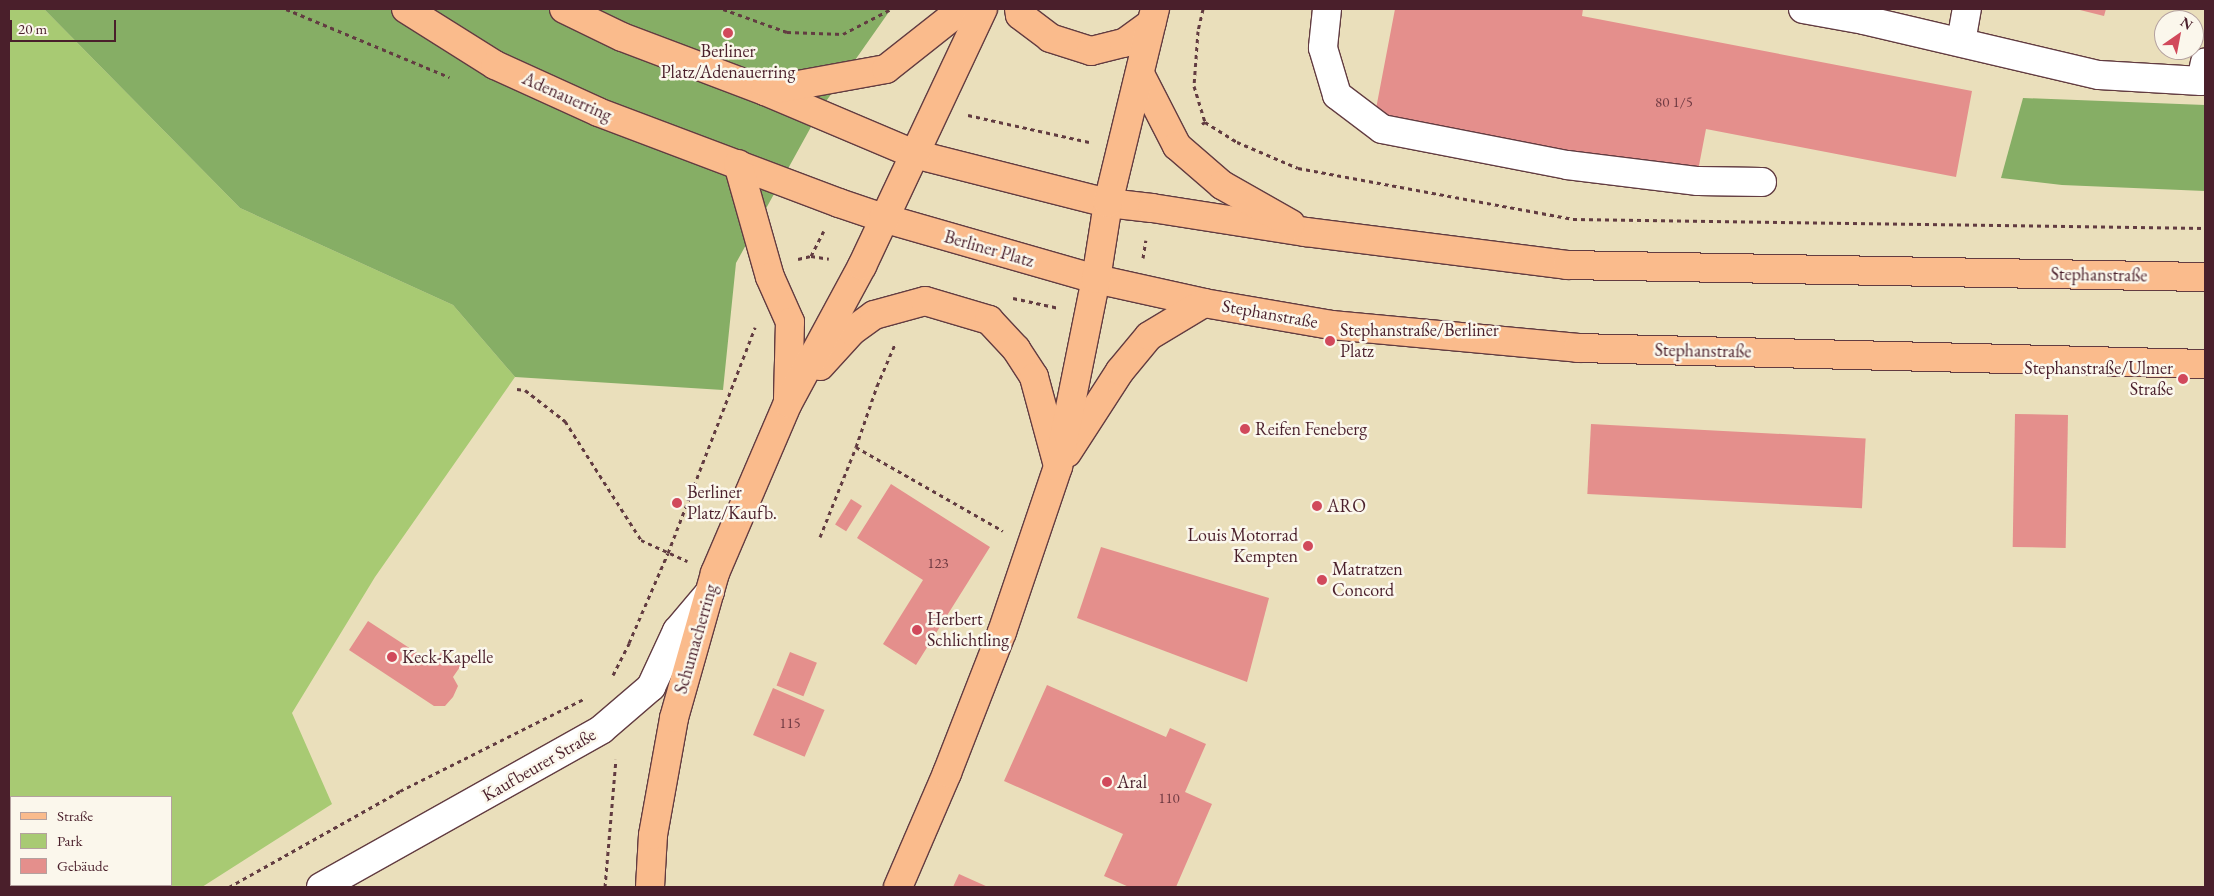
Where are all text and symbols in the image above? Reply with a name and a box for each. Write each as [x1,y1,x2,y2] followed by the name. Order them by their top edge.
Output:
[12,10,119,42] scale bar
[2154,10,2204,60] north arrow
[2177,13,2196,34] text: N
[18,19,47,38] text: 20 m
[722,27,734,39] marker: Berliner Platz/Adenauerring
[661,41,795,84] place label: Berliner Platz/Adenauerring
[519,68,615,126] street label: Adenauerring
[1655,93,1693,111] house number: 80 1/5
[942,226,1036,272] street label: Berliner Platz
[2050,263,2148,287] street label: Stephanstraße
[1220,295,1320,333] street label: Stephanstraße
[1340,320,1499,362] place label: Stephanstraße/Berliner Platz
[1324,335,1336,347] marker: Stephanstraße/Berliner Platz
[1654,339,1752,363] street label: Stephanstraße
[2024,358,2173,400] place label: Stephanstraße/Ulmer Straße
[2177,373,2189,385] marker: Stephanstraße/Ulmer Straße
[1255,418,1367,440] place label: Reifen Feneberg
[1239,423,1251,435] marker: Reifen Feneberg
[687,482,777,524] place label: Berliner Platz/Kaufb.
[1327,495,1366,517] place label: ARO
[671,497,683,509] marker: Berliner Platz/Kaufb.
[1311,500,1323,512] marker: ARO
[1188,525,1298,568] place label: Louis Motorrad Kempten
[1302,540,1314,552] marker: Louis Motorrad Kempten
[927,554,949,572] house number: 123
[1332,559,1403,602] place label: Matratzen Concord
[1316,574,1328,586] marker: Matratzen Concord
[670,582,722,696] street label: Schumacherring
[927,609,1009,652] place label: Herbert Schlichtling
[911,624,923,636] marker: Herbert Schlichtling
[402,646,493,668] place label: Keck-Kapelle
[386,651,398,663] marker: Keck-Kapelle
[779,714,801,732] house number: 115
[478,724,600,806] street label: Kaufbeurer Straße
[1117,771,1147,793] place label: Aral
[1101,776,1113,788] marker: Aral
[1158,789,1180,807] house number: 110
[10,796,172,886] legend
[57,806,93,825] text: Straße
[57,831,83,850] text: Park
[57,856,109,875] text: Gebäude

